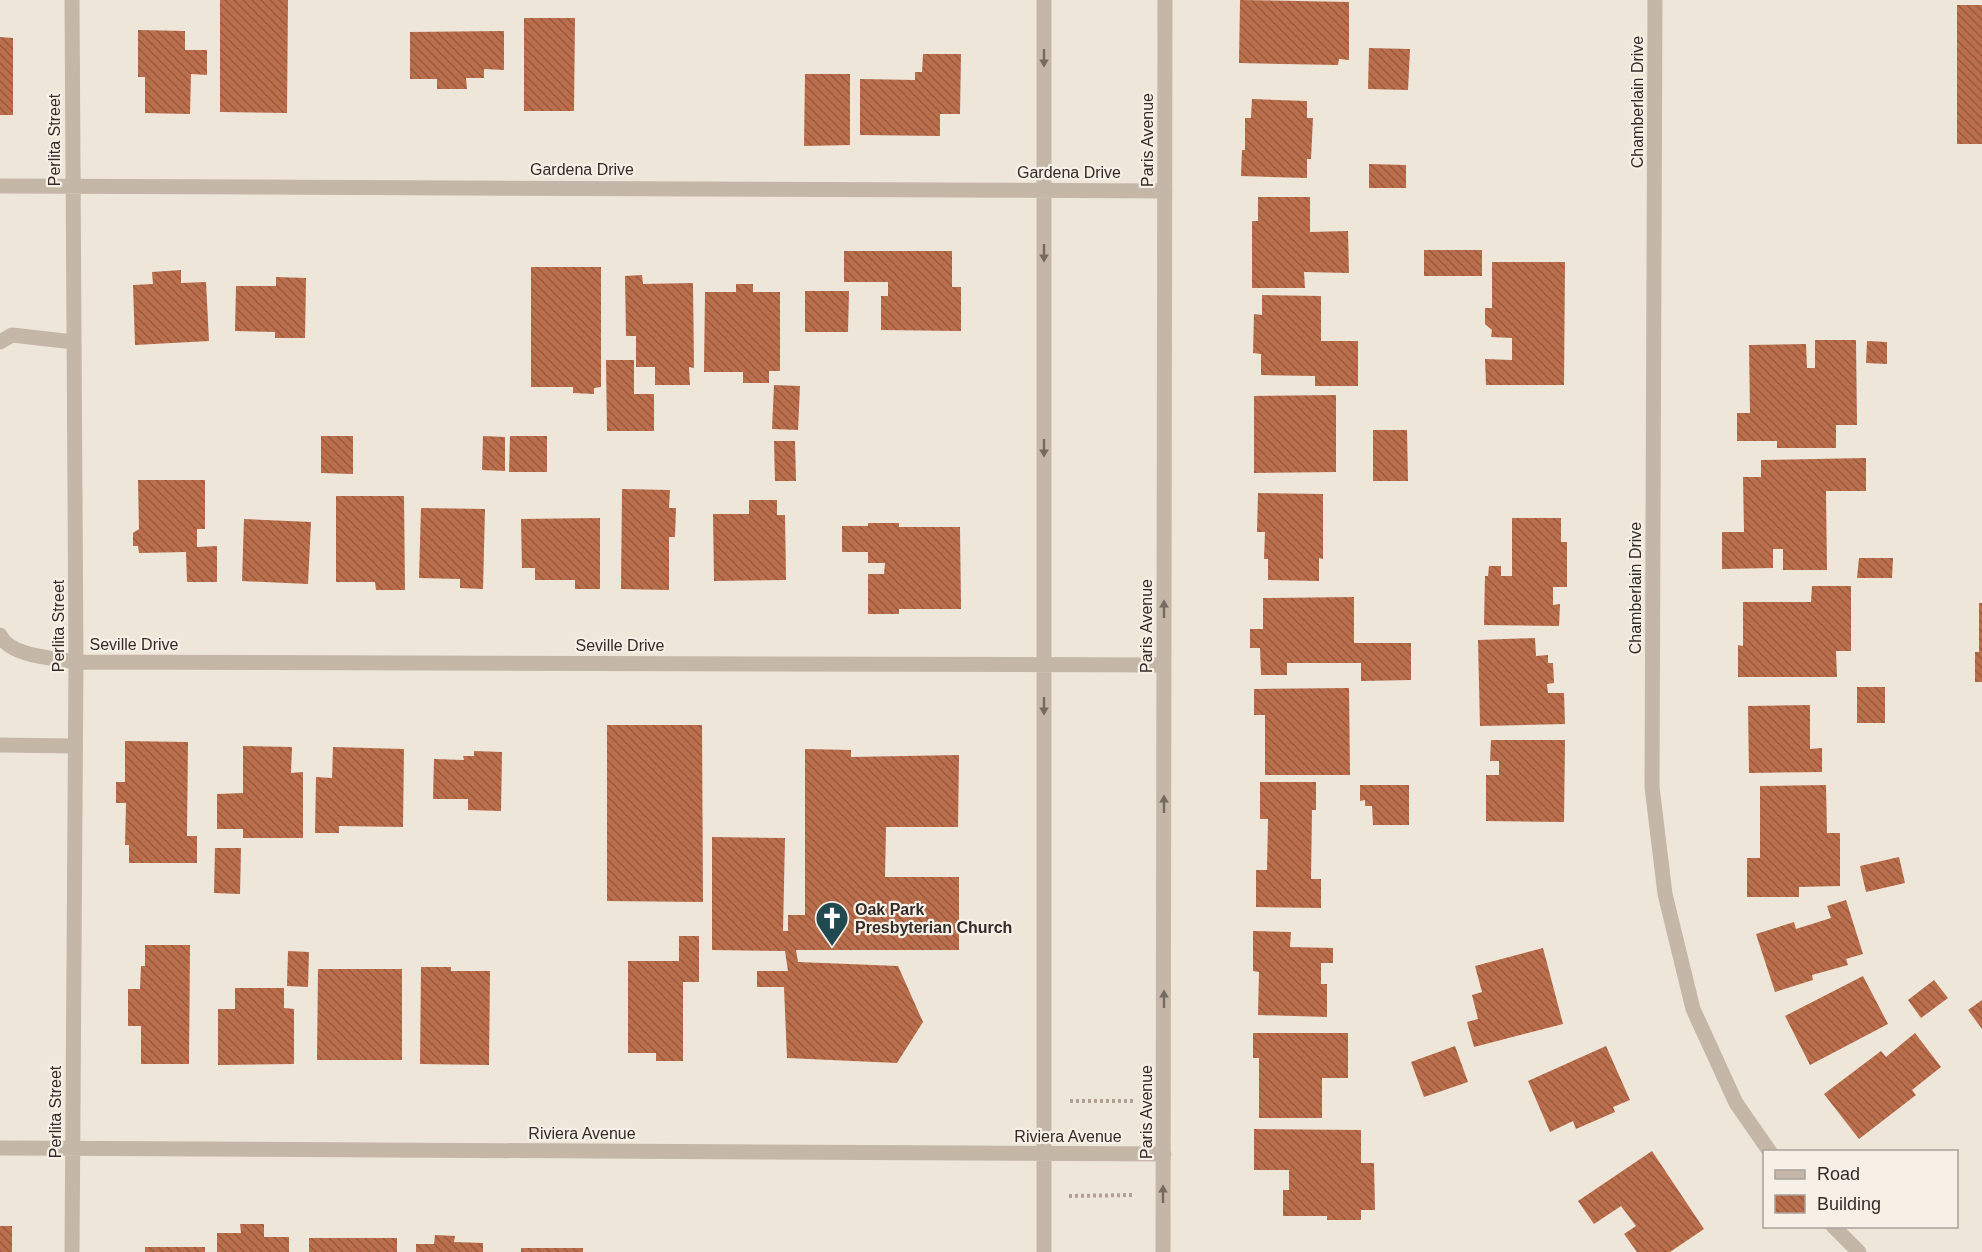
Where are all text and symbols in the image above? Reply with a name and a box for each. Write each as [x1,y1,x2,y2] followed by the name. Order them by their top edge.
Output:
[1629,36,1646,168] street label: Chamberlain Drive
[1039,49,1049,68] one-way arrow
[46,93,63,186] street label: Perlita Street
[1139,93,1156,187] street label: Paris Avenue
[530,161,634,178] street label: Gardena Drive
[1017,164,1121,181] street label: Gardena Drive
[1039,244,1049,263] one-way arrow
[1039,439,1049,458] one-way arrow
[1627,522,1644,654] street label: Chamberlain Drive
[50,579,67,672] street label: Perlita Street
[1138,579,1155,673] street label: Paris Avenue
[1159,599,1169,618] one-way arrow
[90,636,179,653] street label: Seville Drive
[576,637,665,654] street label: Seville Drive
[1039,697,1049,716] one-way arrow
[1159,794,1169,813] one-way arrow
[814,900,850,947] church icon: Oak Park Presbyterian Church
[855,901,1012,936] place label: Oak Park Presbyterian Church
[1159,989,1169,1008] one-way arrow
[47,1065,64,1158] street label: Perlita Street
[1138,1065,1155,1159] street label: Paris Avenue
[528,1125,636,1142] street label: Riviera Avenue
[1014,1128,1122,1145] street label: Riviera Avenue
[1763,1150,1958,1228] legend
[1817,1164,1860,1184] text: Road
[1159,1184,1168,1203] one-way arrow
[1817,1194,1881,1214] text: Building

